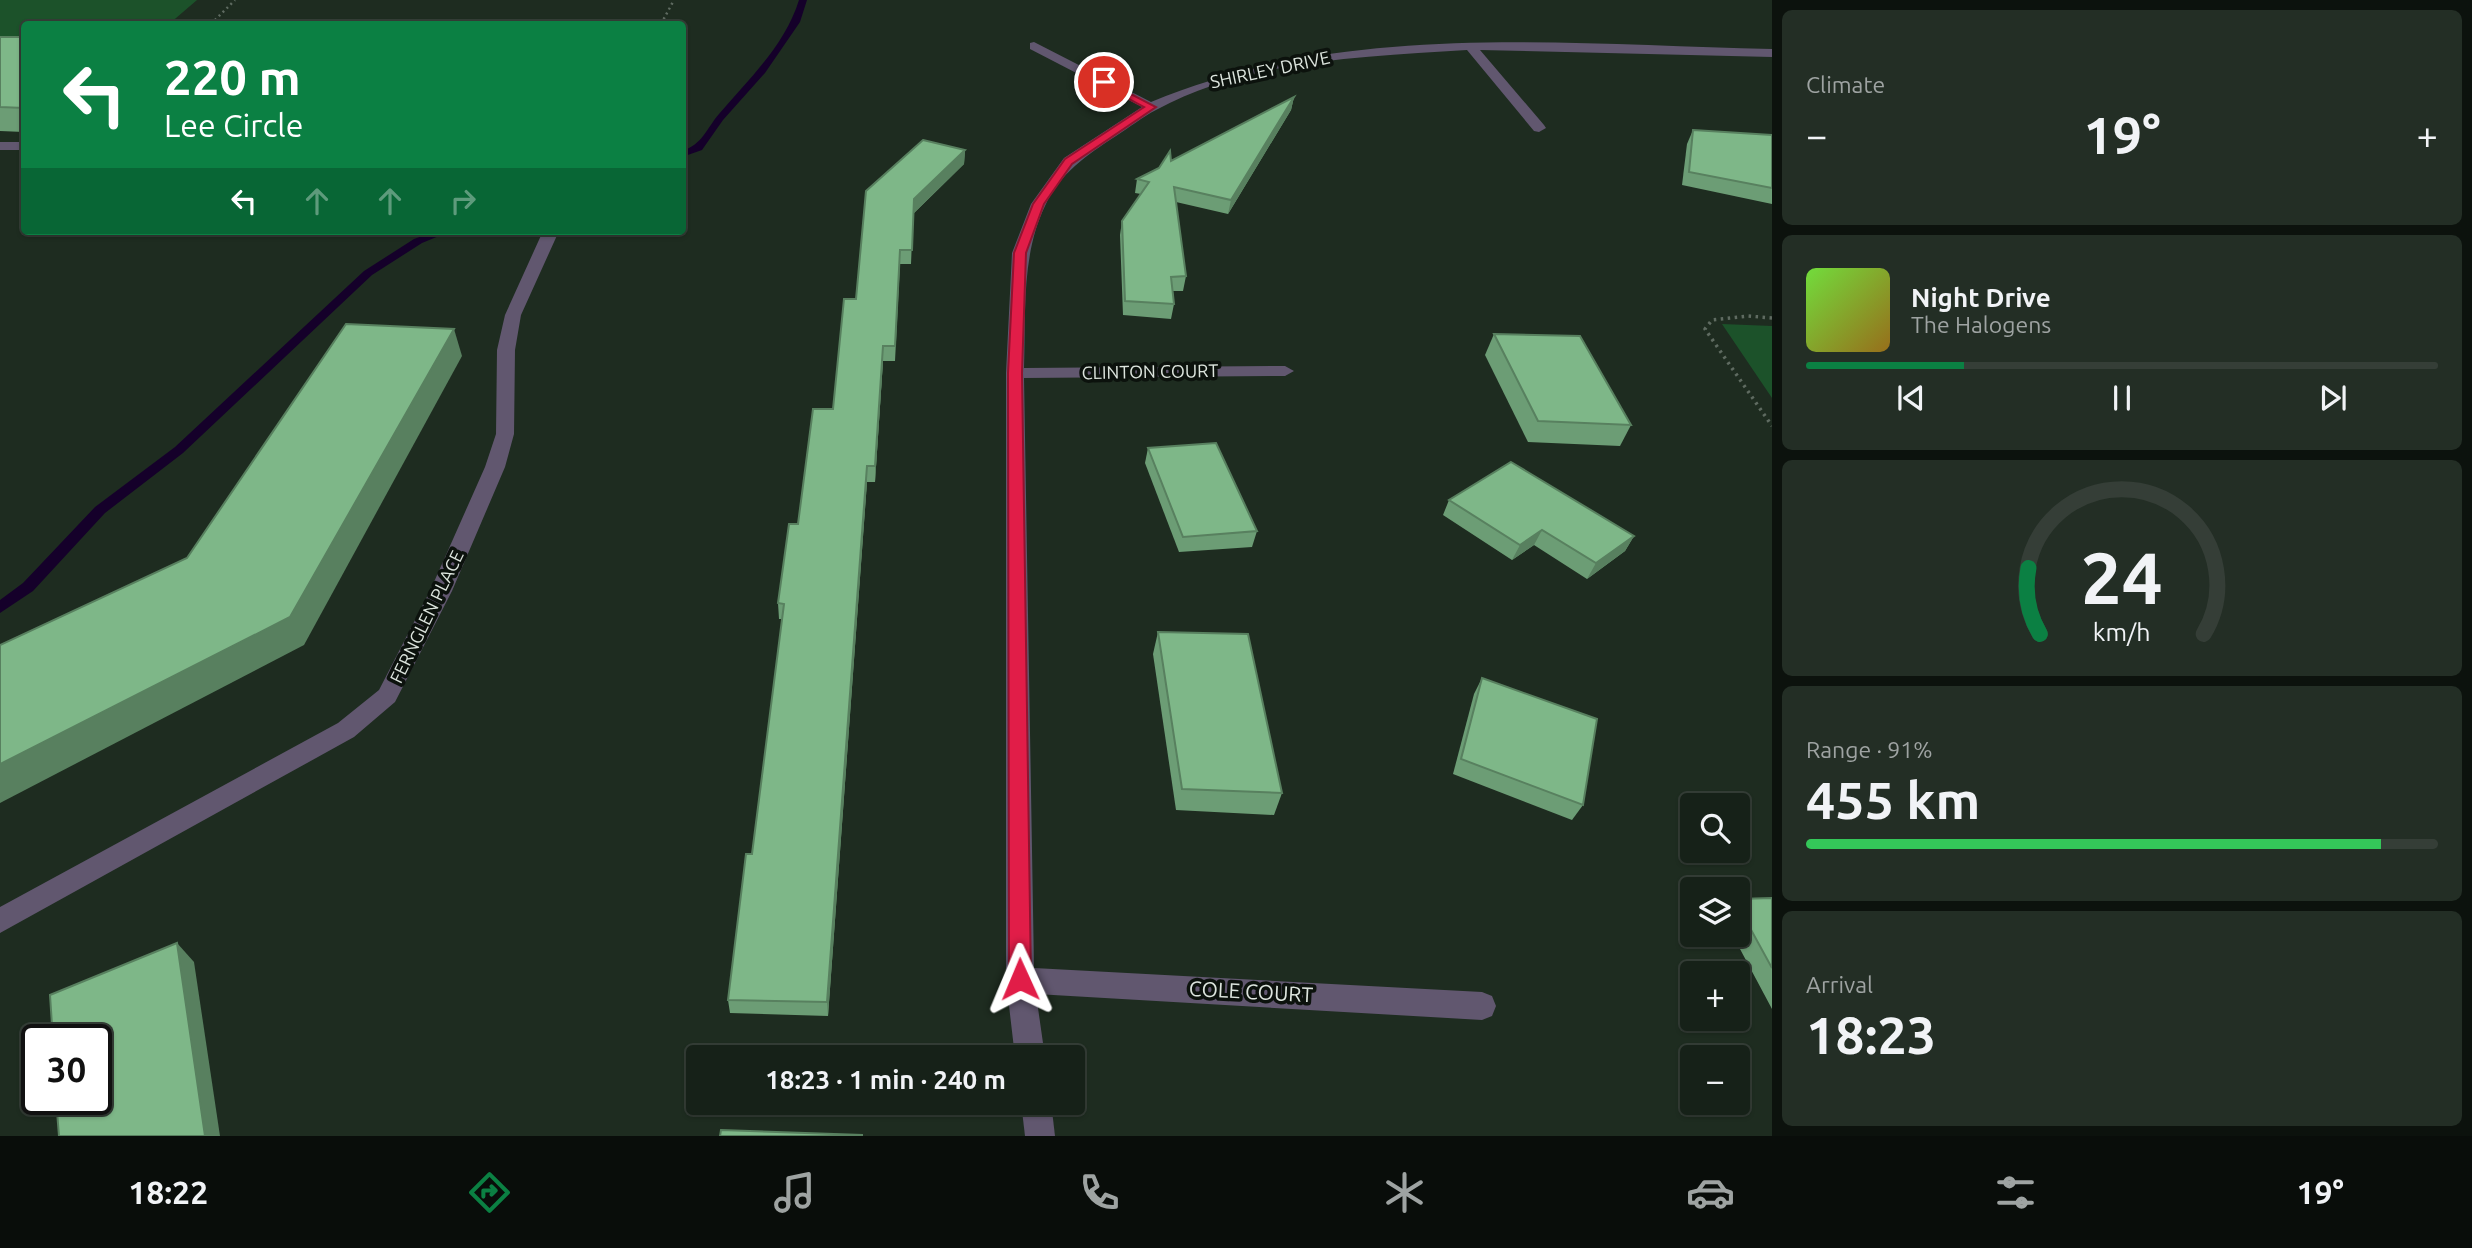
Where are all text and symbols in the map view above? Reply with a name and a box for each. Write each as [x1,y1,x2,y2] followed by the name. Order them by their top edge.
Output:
[1208,47,1331,91] street label: SHIRLEY DRIVE
[49,49,140,140] icon: left
[164,49,301,104] text: 220 m
[1074,52,1134,112] pin
[1085,63,1123,101] icon: arrive
[1806,72,1885,97] text: Climate
[2083,106,2161,164] text: 19°
[164,107,303,143] text: Lee Circle
[1806,114,1827,156] text: −
[2417,114,2438,156] text: +
[225,182,263,220] icon: left
[298,182,336,220] icon: ahead
[371,182,409,220] icon: ahead
[444,182,482,220] icon: right
[1911,283,2051,312] text: Night Drive
[1911,312,2051,337] text: The Halogens
[1082,360,1218,382] street label: CLINTON COURT
[1892,379,1930,417] icon: previous
[2103,379,2141,417] icon: pause
[2314,379,2352,417] icon: next
[2081,536,2163,618] text: 24
[385,547,467,686] street label: FERNGLEN PLACE
[2093,618,2151,646] text: km/h
[1806,737,1933,762] text: Range · 91%
[1806,771,1980,829] text: 455 km
[1680,793,1750,1115] map controls
[1680,793,1750,863] button: search
[1680,877,1750,947] button: layers
[983,942,1057,1016] position arrow
[1680,961,1750,1031] button: +
[1806,972,1873,997] text: Arrival
[1188,976,1314,1006] street label: COLE COURT
[1806,1006,1936,1064] text: 18:23
[21,1024,112,1115] speed limit sign: 30
[1680,1045,1750,1115] button: −
[765,1065,1006,1094] text: 18:23 · 1 min · 240 m
[465,1168,514,1217] icon: directions
[770,1168,819,1217] icon: music
[1075,1168,1124,1217] icon: phone
[1380,1168,1429,1217] icon: climate
[1686,1168,1735,1217] icon: car
[1991,1168,2040,1217] icon: filters
[128,1174,208,1210] text: 18:22
[2296,1174,2344,1210] text: 19°

